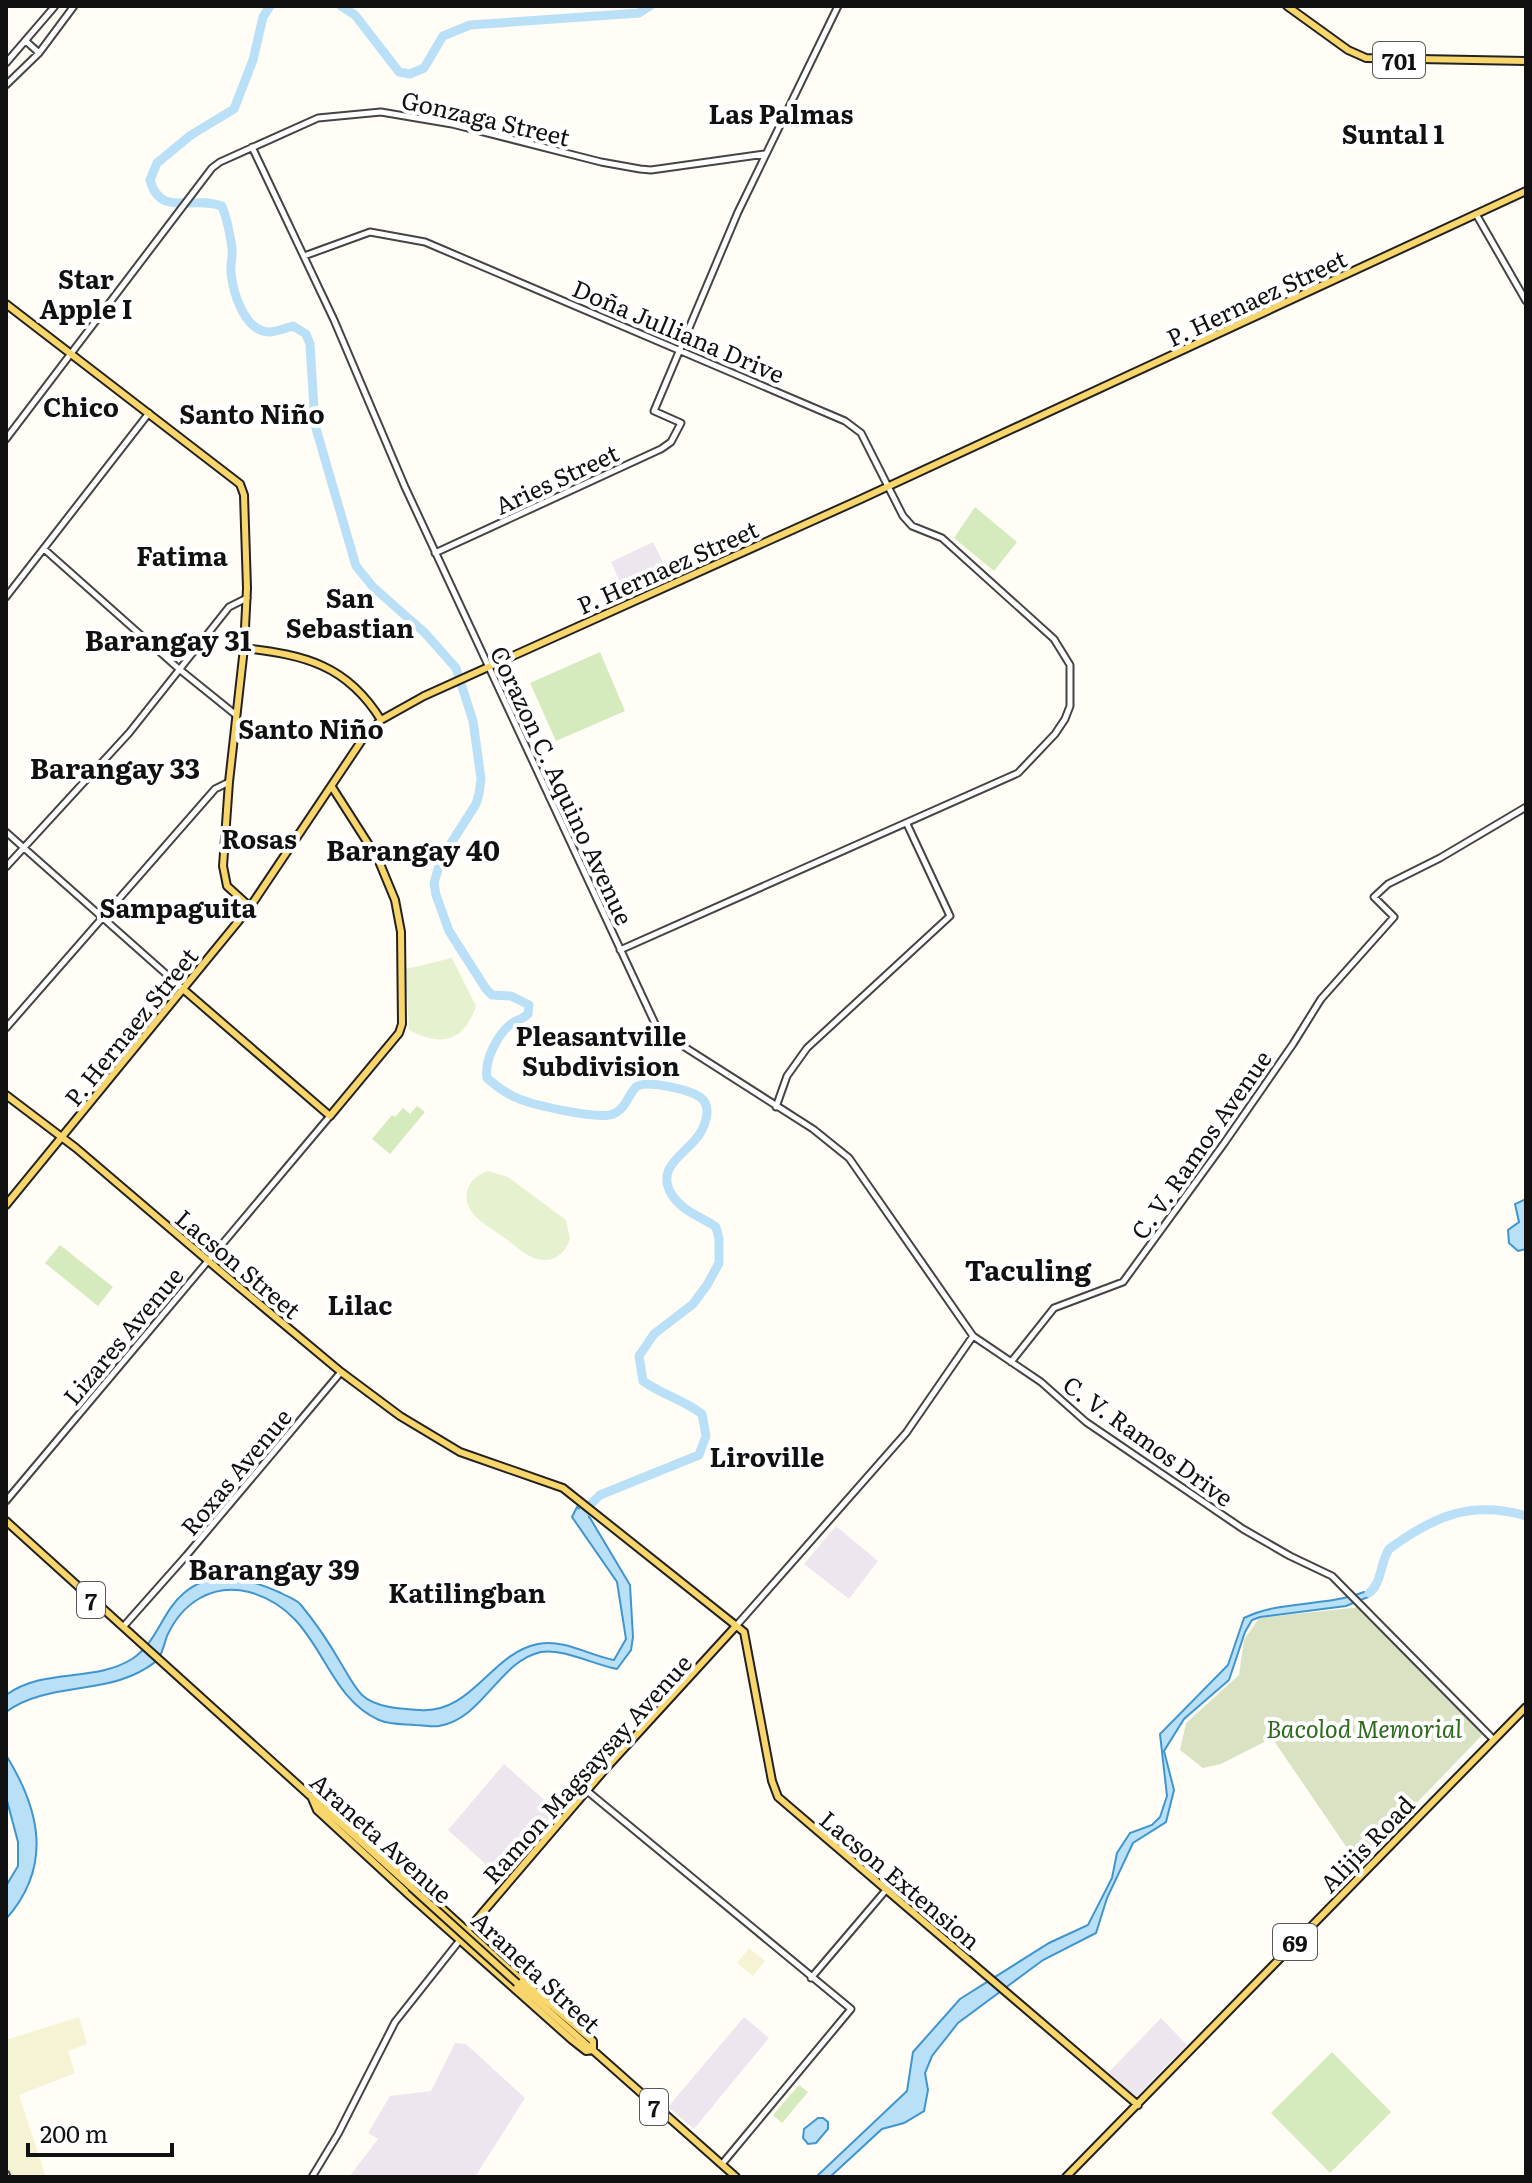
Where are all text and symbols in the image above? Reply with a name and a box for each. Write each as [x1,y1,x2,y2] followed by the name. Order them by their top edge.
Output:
[1373,42,1425,78] road number: 701
[398,81,574,153] street label: Gonzaga Street
[709,93,854,132] district label: Las Palmas
[1342,113,1444,152] district label: Suntal 1
[1160,240,1352,354] street label: P. Hernaez Street
[39,258,133,327] district label: Star Apple I
[568,270,790,390] street label: Doña Julliana Drive
[43,386,119,425] district label: Chico
[179,393,325,432] district label: Santo Niño
[488,434,624,522] street label: Aries Street
[571,510,764,622] street label: P. Hernaez Street
[136,535,228,574] district label: Fatima
[286,577,414,646] district label: San Sebastian
[85,618,252,660] district label: Barangay 31
[483,640,643,930] street label: Corazon C. Aquino Avenue
[238,708,384,747] district label: Santo Niño
[30,746,200,788] district label: Barangay 33
[221,818,297,857] district label: Rosas
[326,828,500,870] district label: Barangay 40
[100,887,256,926] district label: Sampaguita
[55,939,205,1113] street label: P. Hernaez Street
[515,1015,687,1084] district label: Pleasantville Subdivision
[1121,1042,1279,1246] street label: C. V. Ramos Avenue
[169,1200,309,1326] street label: Lacson Street
[965,1248,1092,1290] district label: Taculing
[54,1258,190,1412] street label: Lizares Avenue
[328,1284,392,1323] district label: Lilac
[1057,1366,1241,1514] street label: C. V. Ramos Drive
[171,1400,299,1542] street label: Roxas Avenue
[710,1436,825,1475] district label: Liroville
[188,1547,360,1589] district label: Barangay 39
[388,1572,546,1611] district label: Katilingban
[77,1582,105,1618] road number: 7
[473,1646,699,1890] street label: Ramon Magsaysay Avenue
[1266,1710,1462,1745] park label: Bacolod Memorial
[303,1764,461,1910] street label: Araneta Avenue
[1311,1786,1422,1899] street label: Alijis Road
[813,1801,989,1957] street label: Lacson Extension
[465,1902,609,2040] street label: Araneta Street
[1273,1924,1317,1960] road number: 69
[640,2089,668,2125] road number: 7
[28,2107,172,2157] scale bar
[40,2115,108,2150] text: 200 m

